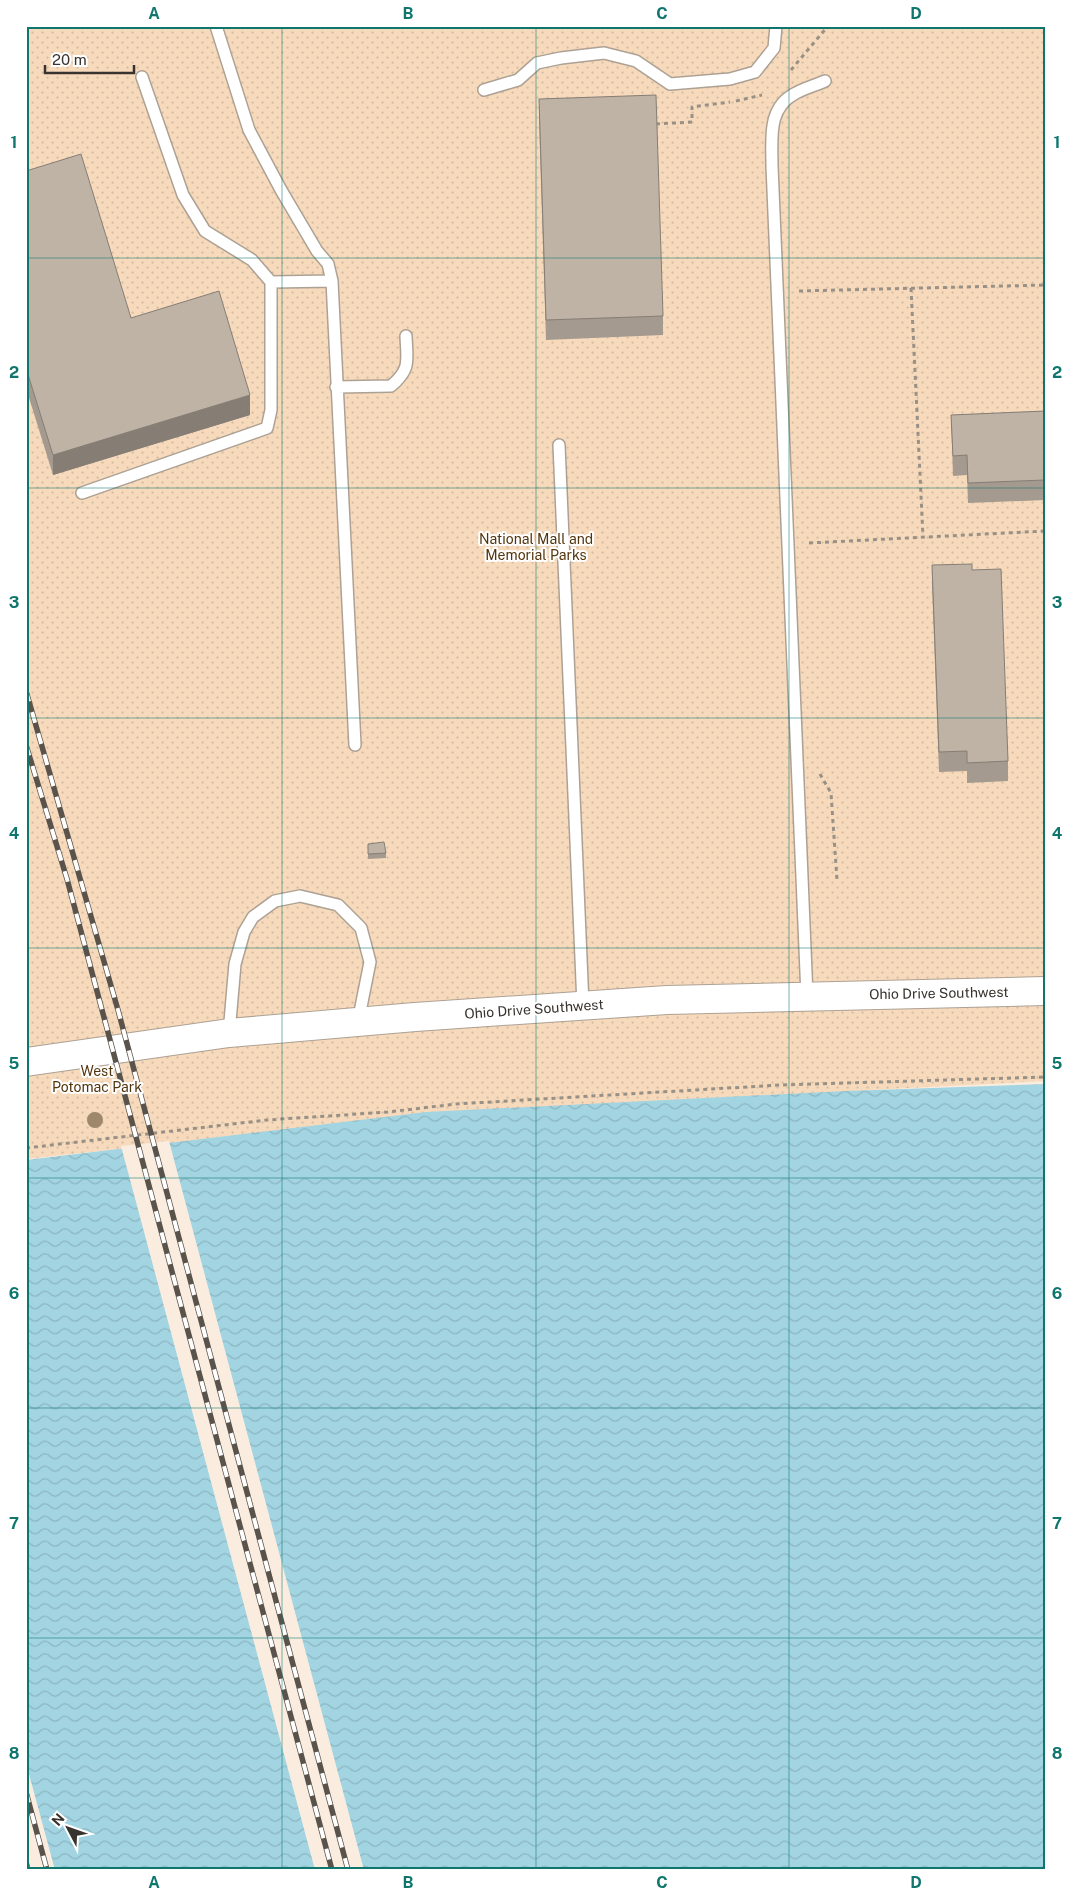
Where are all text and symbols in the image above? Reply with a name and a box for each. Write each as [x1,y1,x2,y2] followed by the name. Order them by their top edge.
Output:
[148,4,160,23] text: A
[403,4,414,23] text: B
[656,4,668,23] text: C
[910,4,922,23] text: D
[45,42,134,74] scale bar
[52,51,87,68] text: 20 m
[11,133,17,152] text: 1
[1054,133,1060,152] text: 1
[9,363,19,382] text: 2
[1052,363,1062,382] text: 2
[479,531,593,563] park label: National Mall and Memorial Parks
[9,593,19,612] text: 3
[1052,593,1062,612] text: 3
[9,824,20,843] text: 4
[1052,824,1063,843] text: 4
[869,984,1009,1002] street label: Ohio Drive Southwest
[464,996,604,1022] street label: Ohio Drive Southwest
[9,1054,20,1073] text: 5
[1052,1054,1063,1073] text: 5
[52,1063,142,1095] park label: West Potomac Park
[9,1284,19,1303] text: 6
[1052,1284,1062,1303] text: 6
[9,1514,19,1533] text: 7
[1052,1514,1062,1533] text: 7
[9,1744,20,1763] text: 8
[1052,1744,1063,1763] text: 8
[42,1804,92,1854] north arrow
[49,1810,68,1829] text: N
[148,1873,160,1892] text: A
[403,1873,414,1892] text: B
[656,1873,668,1892] text: C
[910,1873,922,1892] text: D

